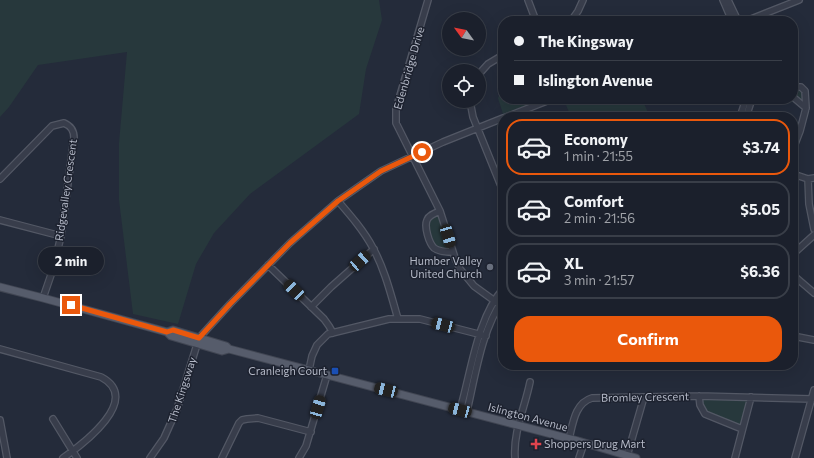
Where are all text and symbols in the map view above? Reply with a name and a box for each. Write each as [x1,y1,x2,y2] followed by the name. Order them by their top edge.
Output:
[442,12,486,56] north arrow
[442,12,486,108] map controls
[391,25,427,111] street label: Edenbridge Drive
[538,32,634,50] text: The Kingsway
[442,64,486,108] button: locate
[538,71,653,89] text: Islington Avenue
[516,129,552,165] icon: car
[564,130,628,148] text: Economy
[52,138,79,242] street label: Ridgevalley Crescent
[742,138,780,156] text: $3.74
[413,143,431,161] route start
[564,148,633,164] text: 1 min · 21:55
[516,191,552,227] icon: car
[564,192,624,210] text: Comfort
[740,200,780,218] text: $5.05
[564,210,635,226] text: 2 min · 21:56
[439,223,457,249] car
[38,247,104,275] callout: 2 min
[347,249,373,273] car
[55,253,87,269] text: 2 min
[516,253,552,289] icon: car
[410,254,482,280] place label: Humber Valley United Church
[564,254,583,272] text: XL
[485,262,495,272] marker: Humber Valley United Church
[740,262,780,280] text: $6.36
[564,272,634,288] text: 3 min · 21:57
[281,277,307,303] car
[62,296,80,314] route end
[430,316,456,334] car
[514,316,782,362] button: Confirm
[165,355,198,425] street label: The Kingsway
[248,364,327,377] place label: Cranleigh Court
[330,366,340,376] marker: Cranleigh Court
[373,381,399,399] car
[601,389,690,404] street label: Bromley Crescent
[309,394,327,420] car
[487,400,570,433] street label: Islington Avenue
[447,401,473,419] car
[544,437,646,450] place label: Shoppers Drug Mart
[531,439,541,449] marker: Shoppers Drug Mart

